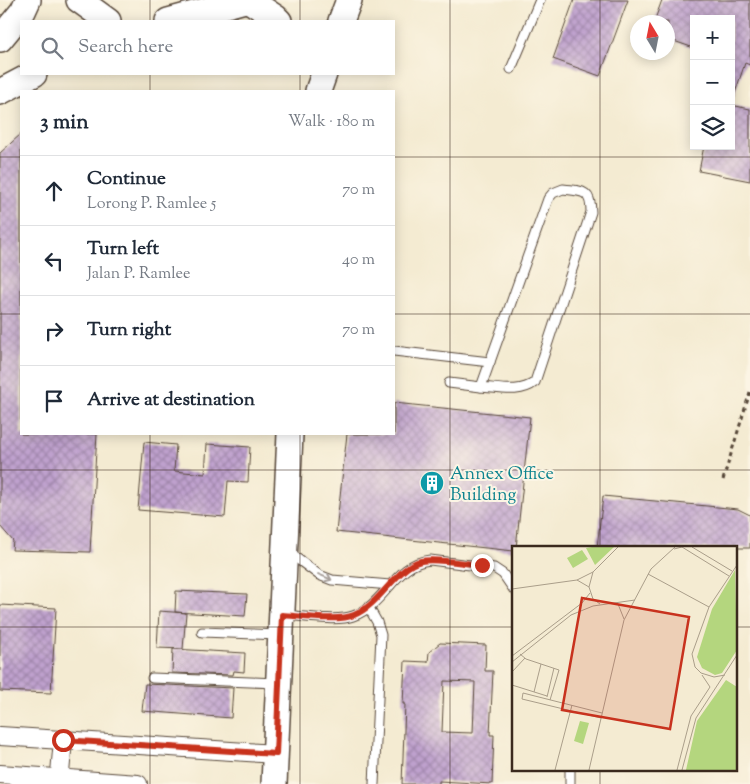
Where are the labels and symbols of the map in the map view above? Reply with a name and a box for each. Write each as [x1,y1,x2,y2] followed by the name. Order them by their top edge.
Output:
[630,15,675,60] north arrow
[450,462,554,509] place label: Annex Office Building
[419,470,445,496] building icon: Annex Office Building
[512,546,738,772] inset map
[471,554,494,577] route end
[317,573,332,583] one-way arrow
[52,729,75,752] route start

